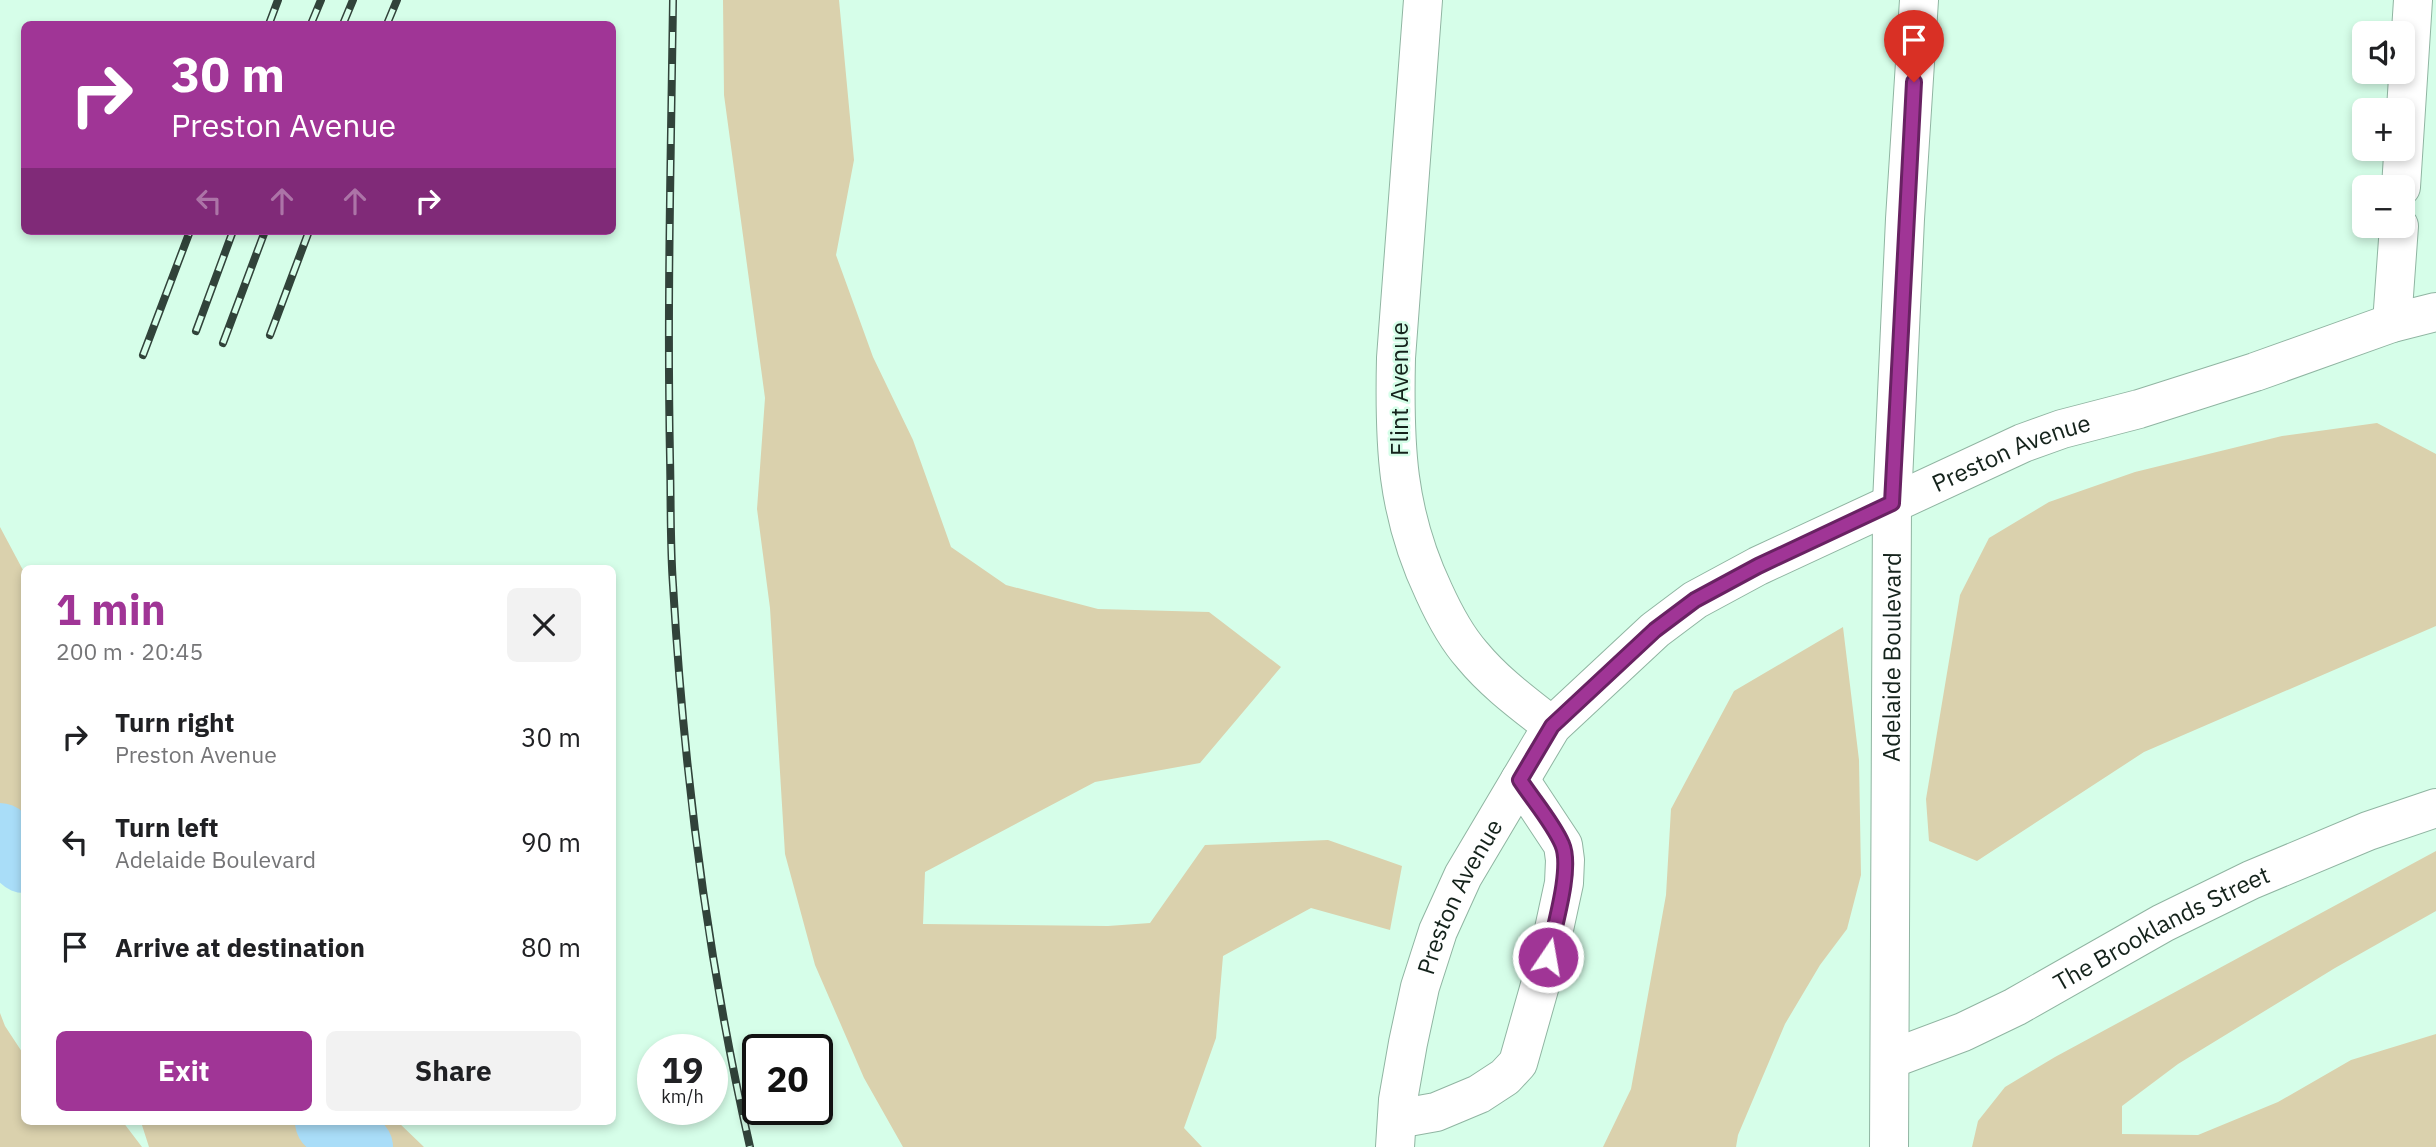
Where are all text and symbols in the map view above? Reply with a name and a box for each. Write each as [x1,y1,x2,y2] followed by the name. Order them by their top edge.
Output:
[1884,10,1944,82] pin
[1895,21,1933,59] icon: arrive
[2352,21,2415,238] map controls
[2352,21,2415,84] button: sound
[171,42,285,105] text: 30 m
[56,49,147,140] icon: right
[2352,98,2415,161] button: +
[171,104,396,146] text: Preston Avenue
[2352,175,2415,238] button: −
[190,182,228,220] icon: left
[263,182,301,220] icon: ahead
[336,182,374,220] icon: ahead
[409,182,447,220] icon: right
[1383,322,1415,456] street label: Flint Avenue
[1927,406,2094,499] street label: Preston Avenue
[1875,552,1908,762] street label: Adelaide Boulevard
[56,582,166,637] text: 1 min
[507,588,581,662] button: close
[56,636,203,666] text: 200 m · 20:45
[115,705,234,739] text: Turn right
[56,718,94,756] icon: right
[521,720,581,754] text: 30 m
[115,739,277,769] text: Preston Avenue
[115,810,218,844] text: Turn left
[1409,813,1509,978] street label: Preston Avenue
[56,823,94,861] icon: left
[521,825,581,859] text: 90 m
[115,844,316,874] text: Adelaide Boulevard
[2047,858,2274,998] street label: The Brooklands Street
[1511,920,1585,994] position arrow
[56,928,94,966] icon: arrive
[115,930,365,964] text: Arrive at destination
[521,930,581,964] text: 80 m
[56,1031,312,1111] button: Exit
[326,1031,581,1111] button: Share
[742,1034,833,1125] speed limit sign: 20
[661,1047,704,1093] text: 19
[661,1085,704,1108] text: km/h

